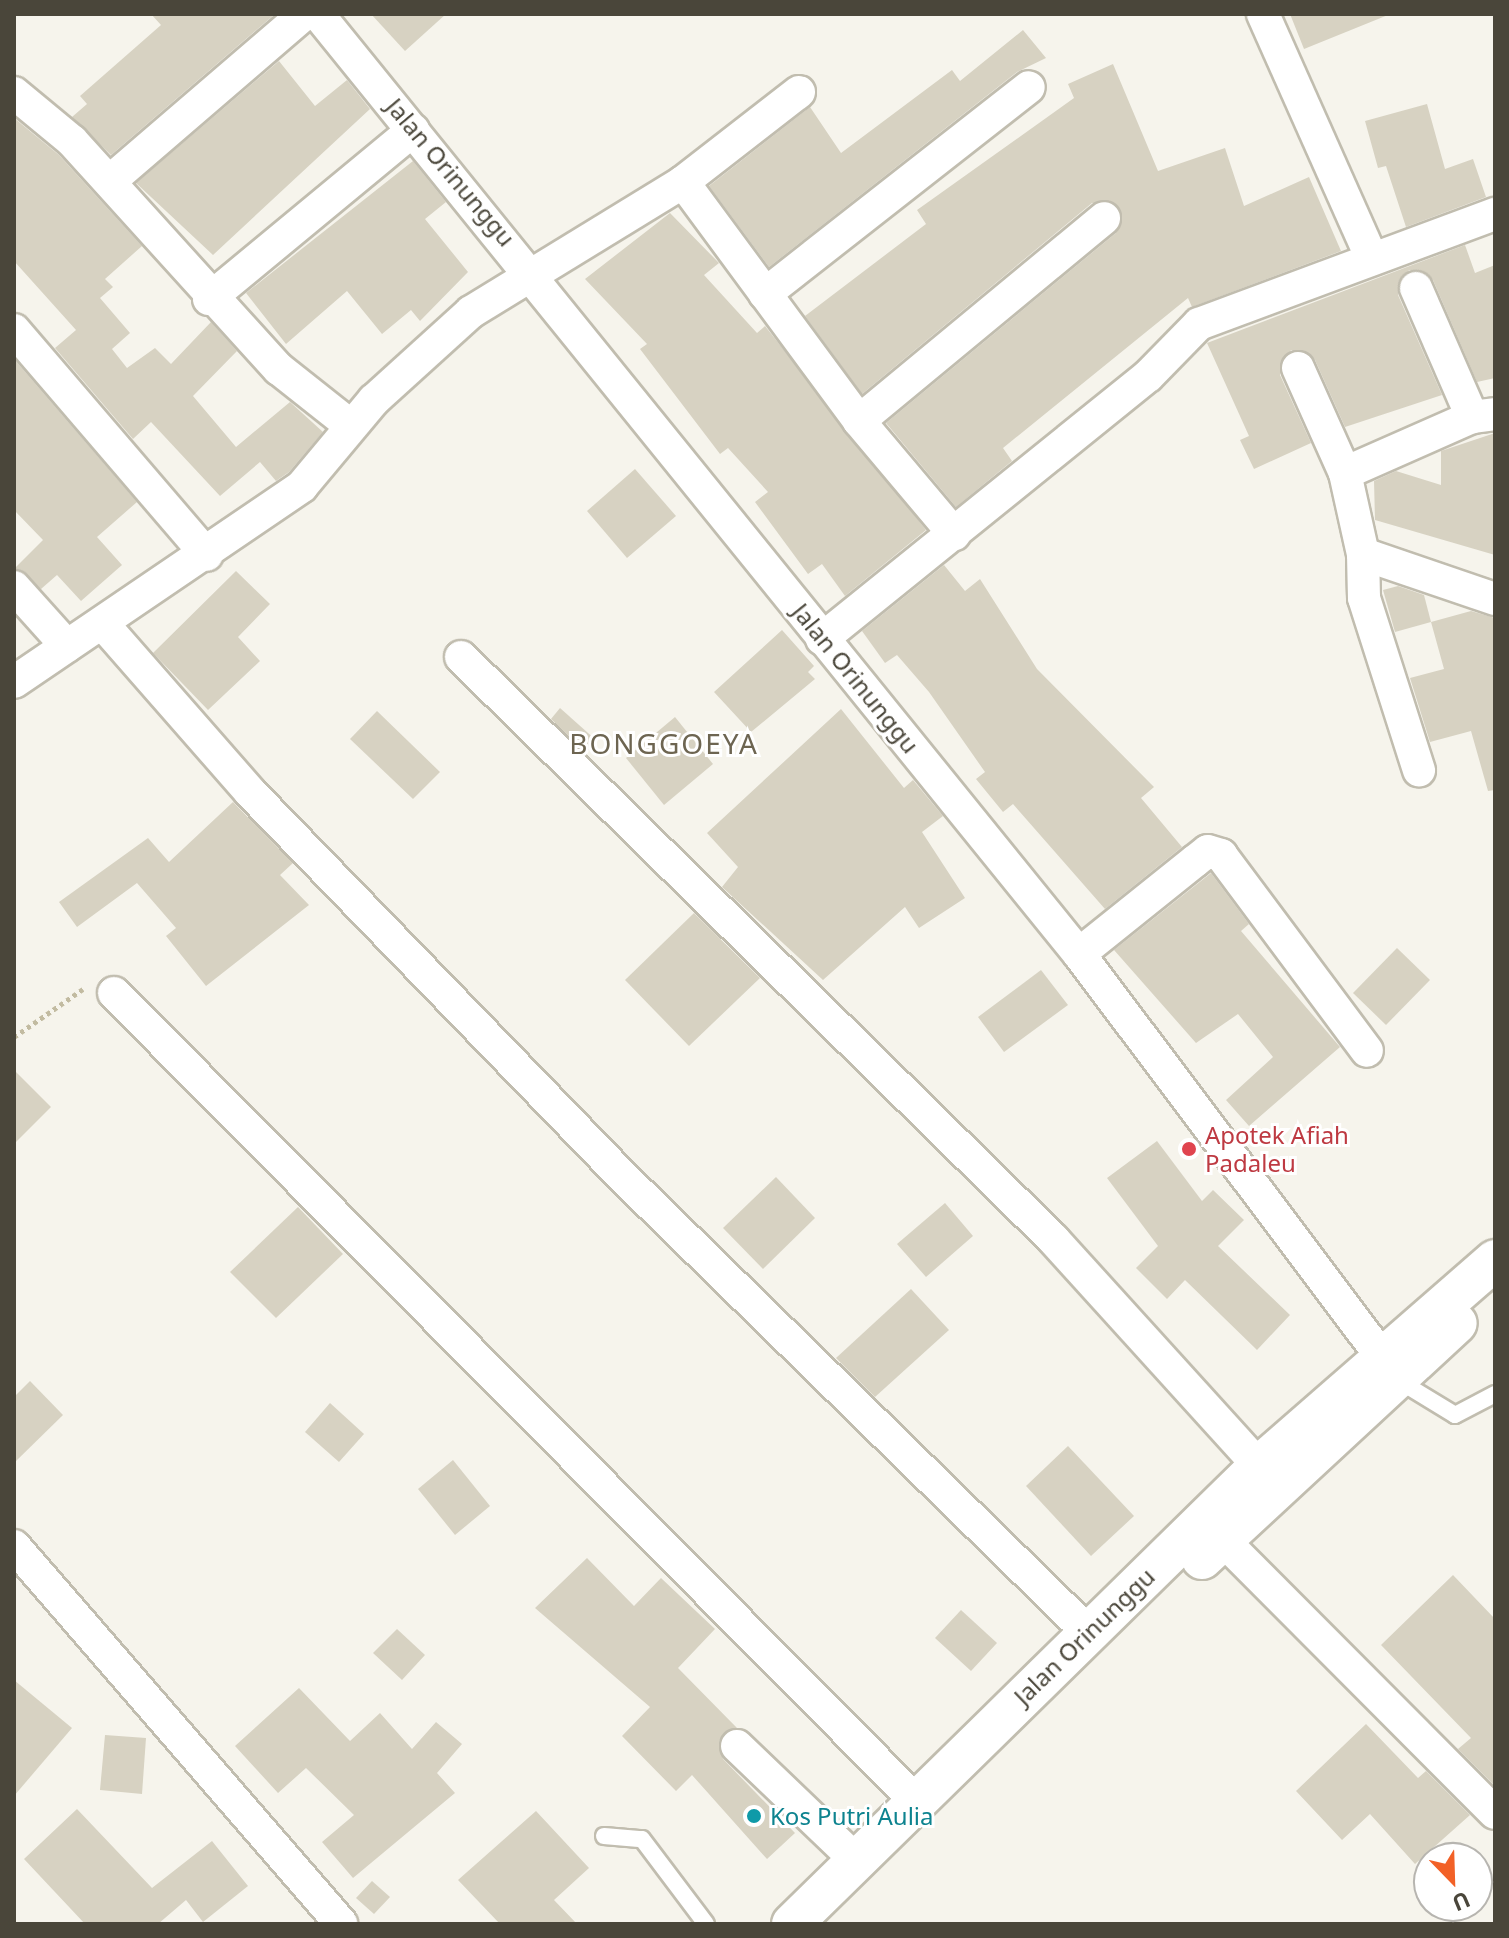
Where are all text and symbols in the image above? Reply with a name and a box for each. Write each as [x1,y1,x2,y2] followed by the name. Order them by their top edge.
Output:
[381,92,521,252] street label: Jalan Orinunggu
[787,597,925,759] street label: Jalan Orinunggu
[569,726,759,760] district label: BONGGOEYA
[1205,1121,1349,1177] place label: Apotek Afiah Padaleu
[1180,1140,1198,1158] marker: Apotek Afiah Padaleu
[1008,1562,1160,1710] street label: Jalan Orinunggu
[770,1802,933,1830] place label: Kos Putri Aulia
[745,1807,763,1825] marker: Kos Putri Aulia
[1413,1842,1493,1922] north arrow
[1448,1885,1475,1919] text: U

